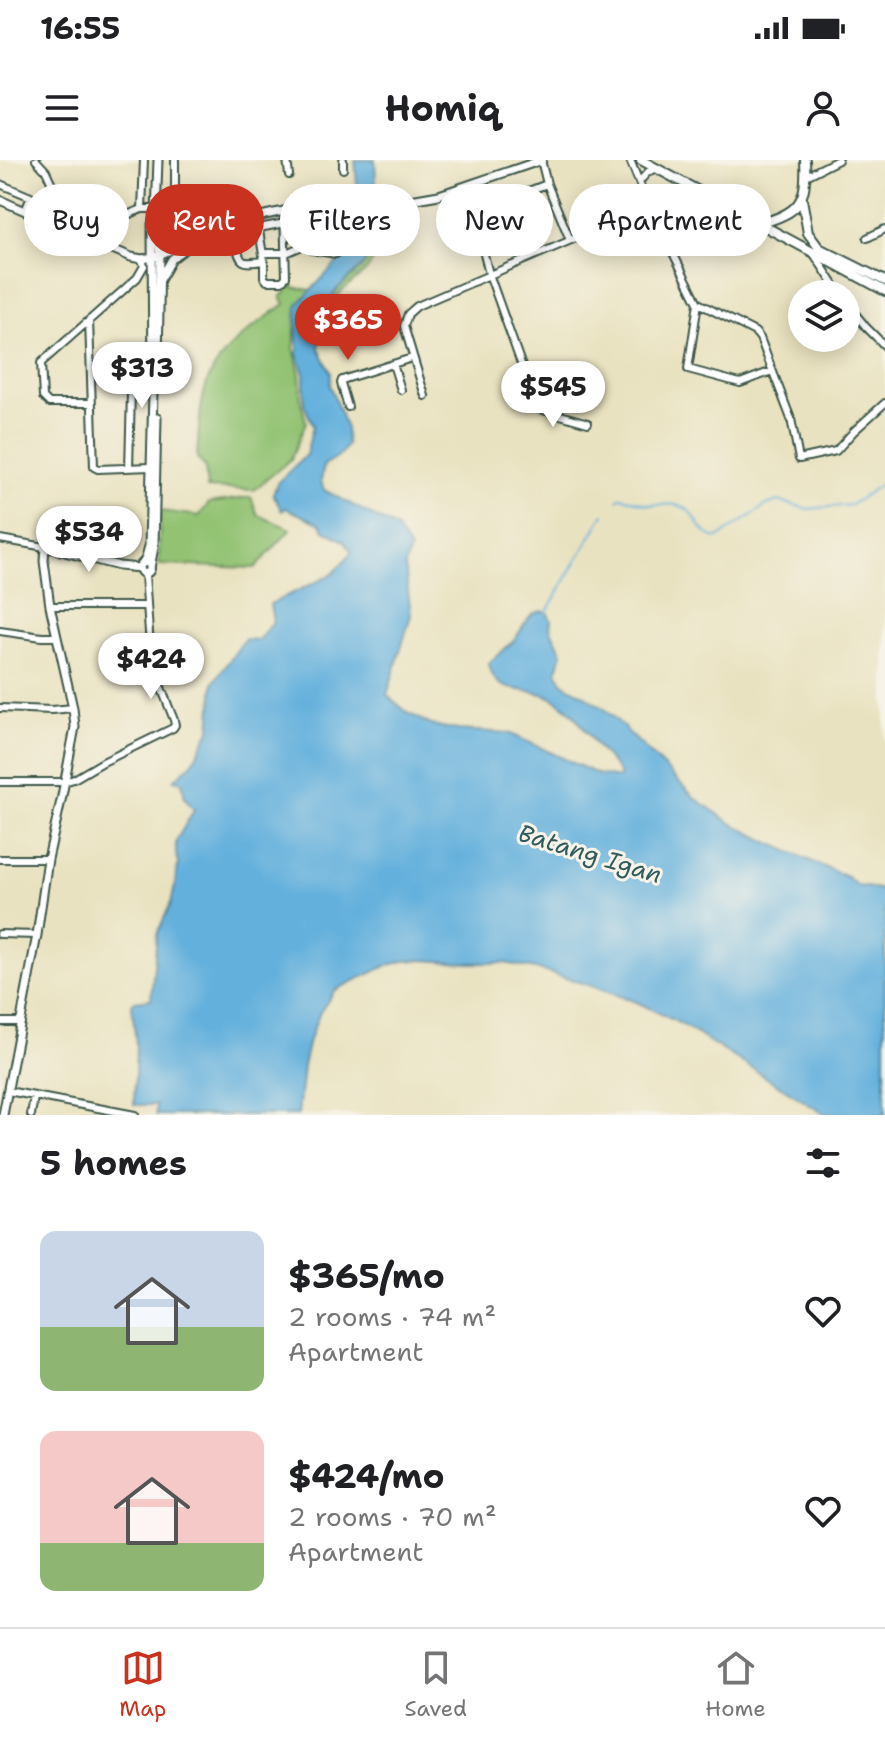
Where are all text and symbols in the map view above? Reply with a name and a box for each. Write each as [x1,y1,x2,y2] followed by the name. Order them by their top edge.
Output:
[40,8,120,49] text: 16:55
[385,84,500,133] text: Homiq
[40,86,84,130] icon: menu
[801,86,845,130] icon: person
[24,184,129,256] chip: Buy
[145,184,264,256] chip: Rent
[280,184,420,256] chip: Filters
[436,184,553,256] chip: New
[569,184,771,256] chip: Apartment
[788,280,860,352] map controls
[788,280,860,352] button: layers
[301,294,395,362] pin: $365
[313,302,383,337] text: $365
[95,342,189,410] pin: $313
[110,350,174,385] text: $313
[506,361,600,429] pin: $545
[519,369,587,404] text: $545
[42,506,136,574] pin: $534
[54,514,124,549] text: $534
[104,633,198,701] pin: $424
[116,641,186,676] text: $424
[514,817,666,891] water label: Batang Igan
[40,1140,187,1186] text: 5 homes
[801,1141,845,1185] icon: filters
[288,1253,445,1299] text: $365/mo
[104,1263,200,1359] icon: home
[801,1289,845,1333] icon: heart
[288,1299,496,1334] text: 2 rooms · 74 m²
[288,1334,424,1369] text: Apartment
[288,1453,445,1499] text: $424/mo
[104,1463,200,1559] icon: home
[801,1489,845,1533] icon: heart
[288,1499,497,1534] text: 2 rooms · 70 m²
[288,1534,424,1569] text: Apartment
[119,1646,166,1723] tab: Map
[405,1646,467,1723] tab: Saved
[705,1646,766,1723] tab: Home

